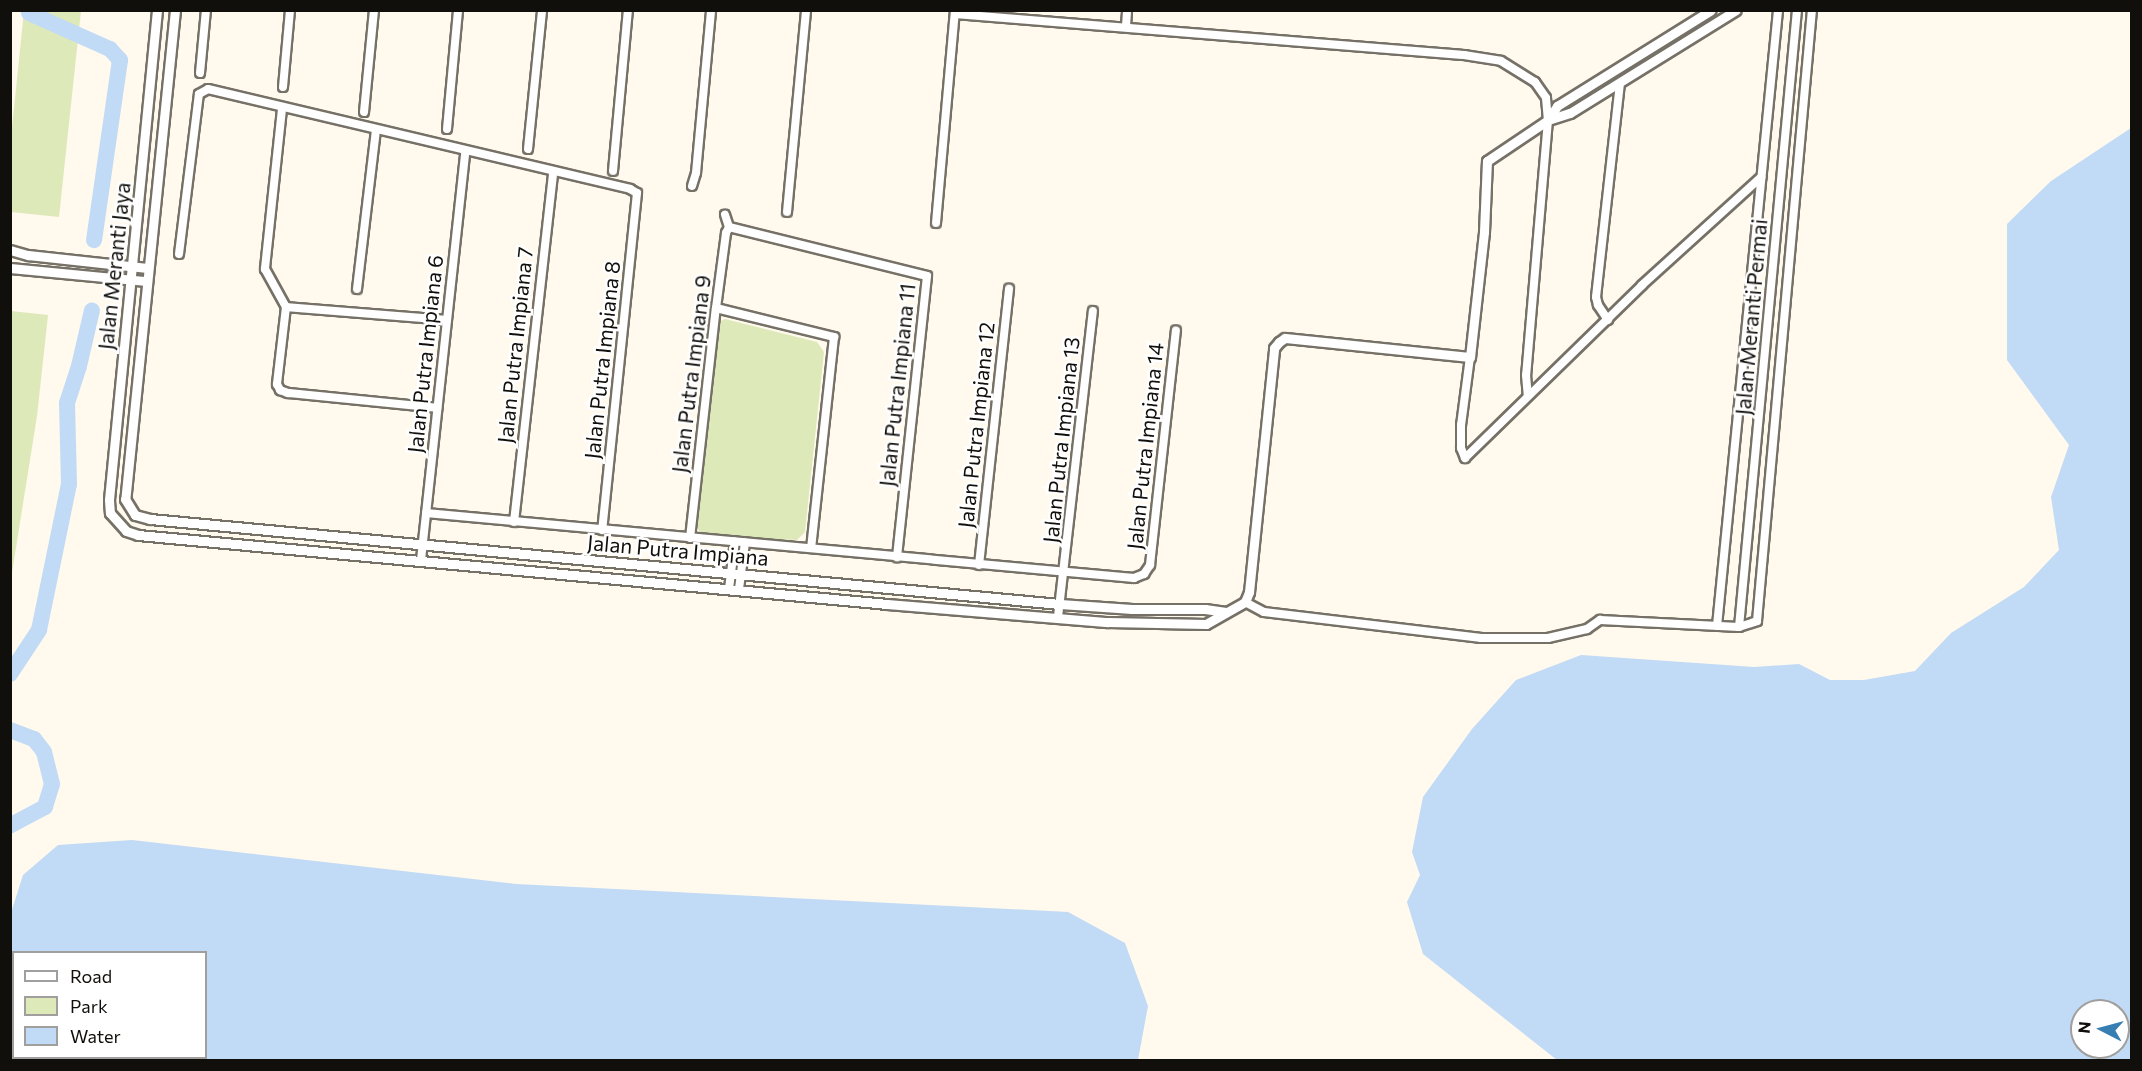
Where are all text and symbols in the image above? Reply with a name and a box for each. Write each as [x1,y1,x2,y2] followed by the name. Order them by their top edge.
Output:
[93,181,135,351] street label: Jalan Meranti Jaya
[1730,218,1772,416] street label: Jalan Meranti Permai
[492,246,538,444] street label: Jalan Putra Impiana 7
[402,254,448,454] street label: Jalan Putra Impiana 6
[579,260,625,460] street label: Jalan Putra Impiana 8
[666,274,716,474] street label: Jalan Putra Impiana 9
[874,282,920,488] street label: Jalan Putra Impiana 11
[953,321,999,529] street label: Jalan Putra Impiana 12
[1038,336,1084,544] street label: Jalan Putra Impiana 13
[1122,341,1168,551] street label: Jalan Putra Impiana 14
[586,530,770,570] street label: Jalan Putra Impiana
[12,951,207,1059] legend
[70,965,112,987] text: Road
[70,995,108,1017] text: Park
[2070,999,2130,1059] north arrow
[2074,1020,2094,1034] text: N
[70,1025,121,1047] text: Water

